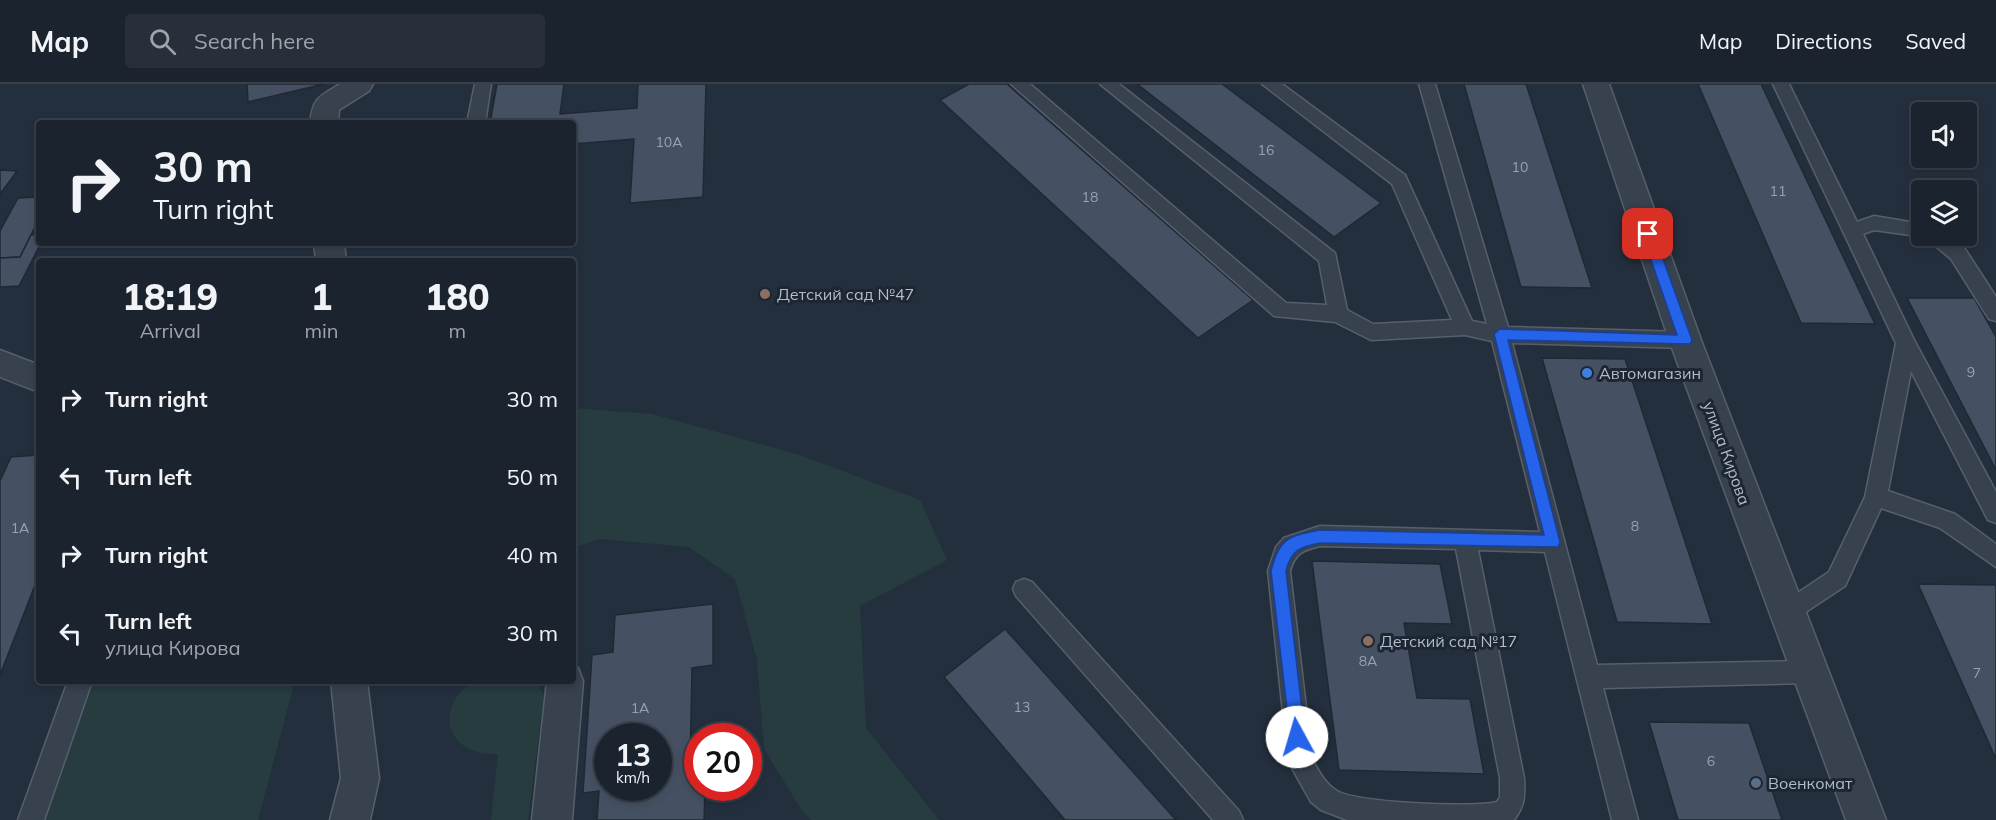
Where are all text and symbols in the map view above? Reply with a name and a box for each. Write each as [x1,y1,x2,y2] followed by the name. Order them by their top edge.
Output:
[125,14,545,68] search box
[30,24,89,59] text: Map
[146,25,179,58] icon: search
[194,27,315,55] text: Search here
[1699,28,1742,54] text: Map
[1775,28,1872,54] text: Directions
[1905,28,1966,54] text: Saved
[1911,102,1977,246] map controls
[1911,102,1977,168] button: sound
[655,133,683,151] house number: 10А
[153,140,253,193] text: 30 m
[1258,141,1274,159] house number: 16
[54,144,132,222] icon: right
[1512,158,1528,176] house number: 10
[1911,180,1977,246] button: layers
[1770,182,1786,200] house number: 11
[1082,188,1098,206] house number: 18
[153,192,273,226] text: Turn right
[1622,208,1673,259] pin
[1631,217,1664,250] icon: arrive
[122,274,218,319] text: 18:19
[311,274,332,319] text: 1
[425,274,490,319] text: 180
[777,284,914,304] place label: Детский сад №47
[758,287,772,301] marker: Детский сад №47
[140,318,201,343] text: Arrival
[304,318,339,343] text: min
[448,318,466,343] text: m
[1599,363,1701,383] place label: Автомагазин
[1967,363,1975,381] house number: 9
[1580,366,1594,380] marker: Автомагазин
[54,383,87,416] icon: right
[105,385,208,413] text: Turn right
[507,385,558,413] text: 30 m
[1699,399,1755,507] street label: улица Кирова
[54,461,87,494] icon: left
[105,463,192,491] text: Turn left
[507,463,558,491] text: 50 m
[1631,517,1639,535] house number: 8
[11,519,30,537] house number: 1А
[54,539,87,572] icon: right
[105,541,208,569] text: Turn right
[507,541,558,569] text: 40 m
[105,607,192,635] text: Turn left
[54,617,87,650] icon: left
[507,619,558,647] text: 30 m
[1380,631,1517,651] place label: Детский сад №17
[1361,634,1375,648] marker: Детский сад №17
[105,635,241,660] text: улица Кирова
[1359,652,1378,670] house number: 8А
[1973,664,1981,682] house number: 7
[1014,698,1030,716] house number: 13
[631,699,650,717] house number: 1А
[1265,705,1329,769] position arrow
[684,723,762,801] speed limit sign: 20
[615,736,651,774] text: 13
[1707,752,1715,770] house number: 6
[616,768,650,787] text: km/h
[1768,773,1853,793] place label: Военкомат
[1749,776,1763,790] marker: Военкомат

